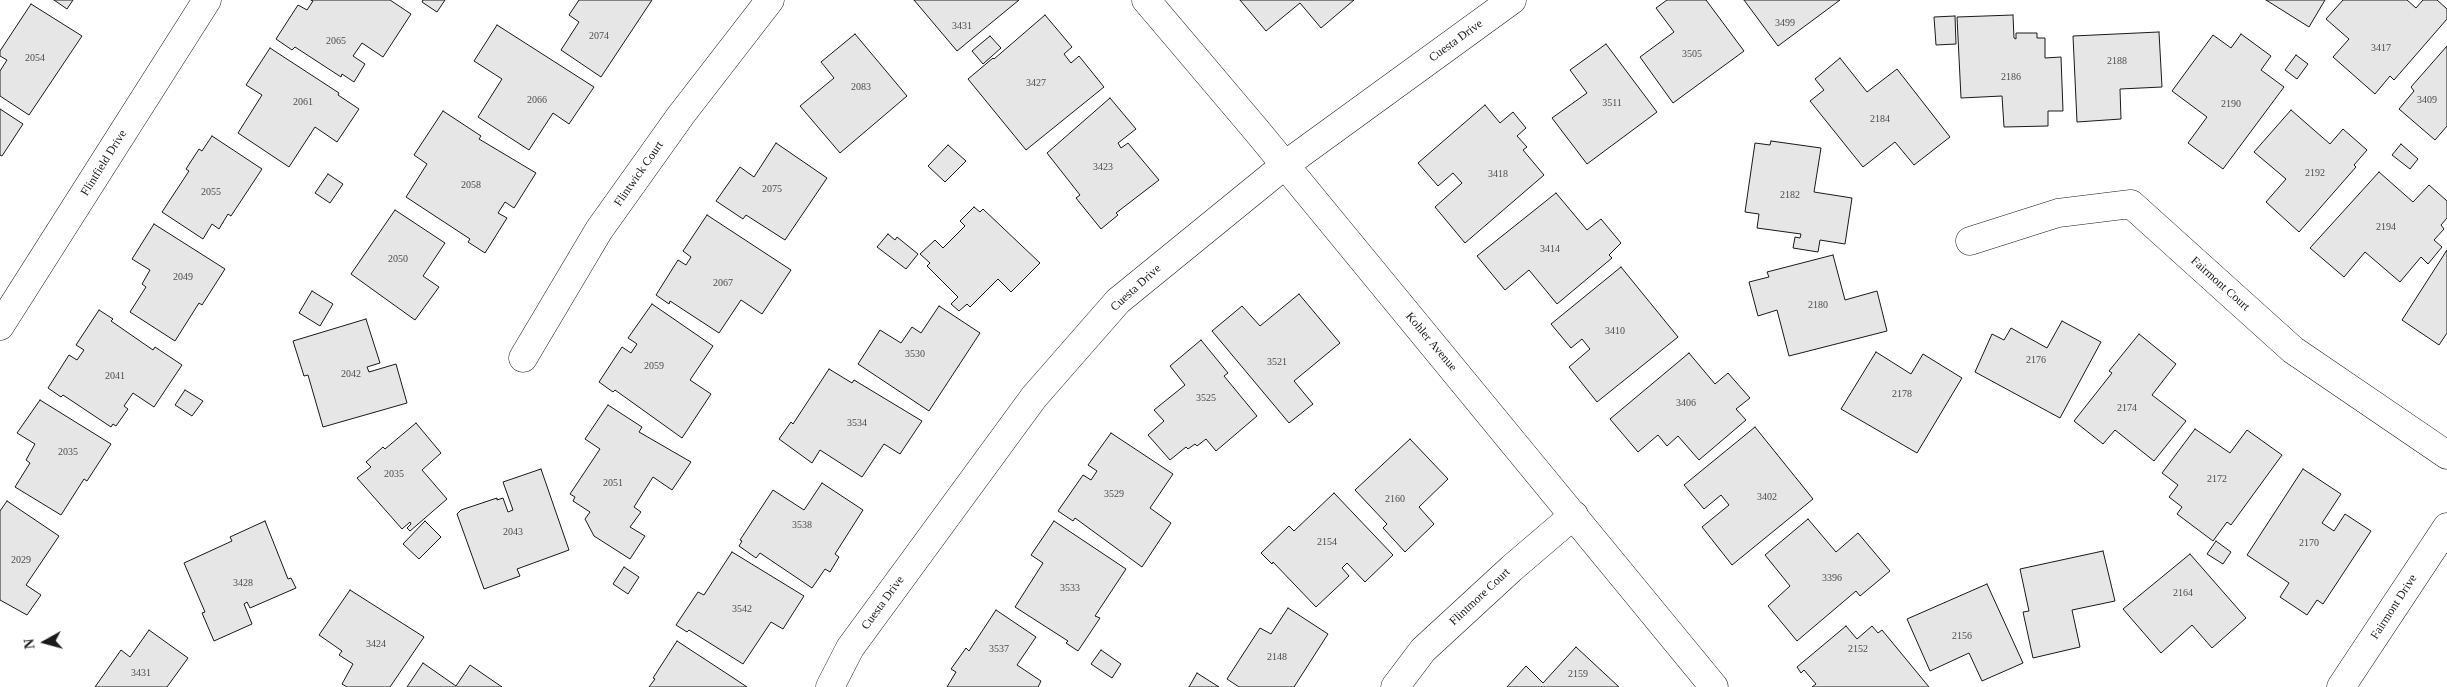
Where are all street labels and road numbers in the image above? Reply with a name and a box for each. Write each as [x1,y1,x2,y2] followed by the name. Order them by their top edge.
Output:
[1426,17,1486,65] street label: Cuesta Drive
[78,127,130,199] street label: Flintfield Drive
[611,139,667,209] street label: Flintwick Court
[2188,254,2252,314] street label: Fairmont Court
[1108,262,1164,314] street label: Cuesta Drive
[1402,310,1460,374] street label: Kohler Avenue
[1447,565,1513,629] street label: Flintmore Court
[2368,572,2420,642] street label: Fairmont Drive
[859,573,907,633] street label: Cuesta Drive

